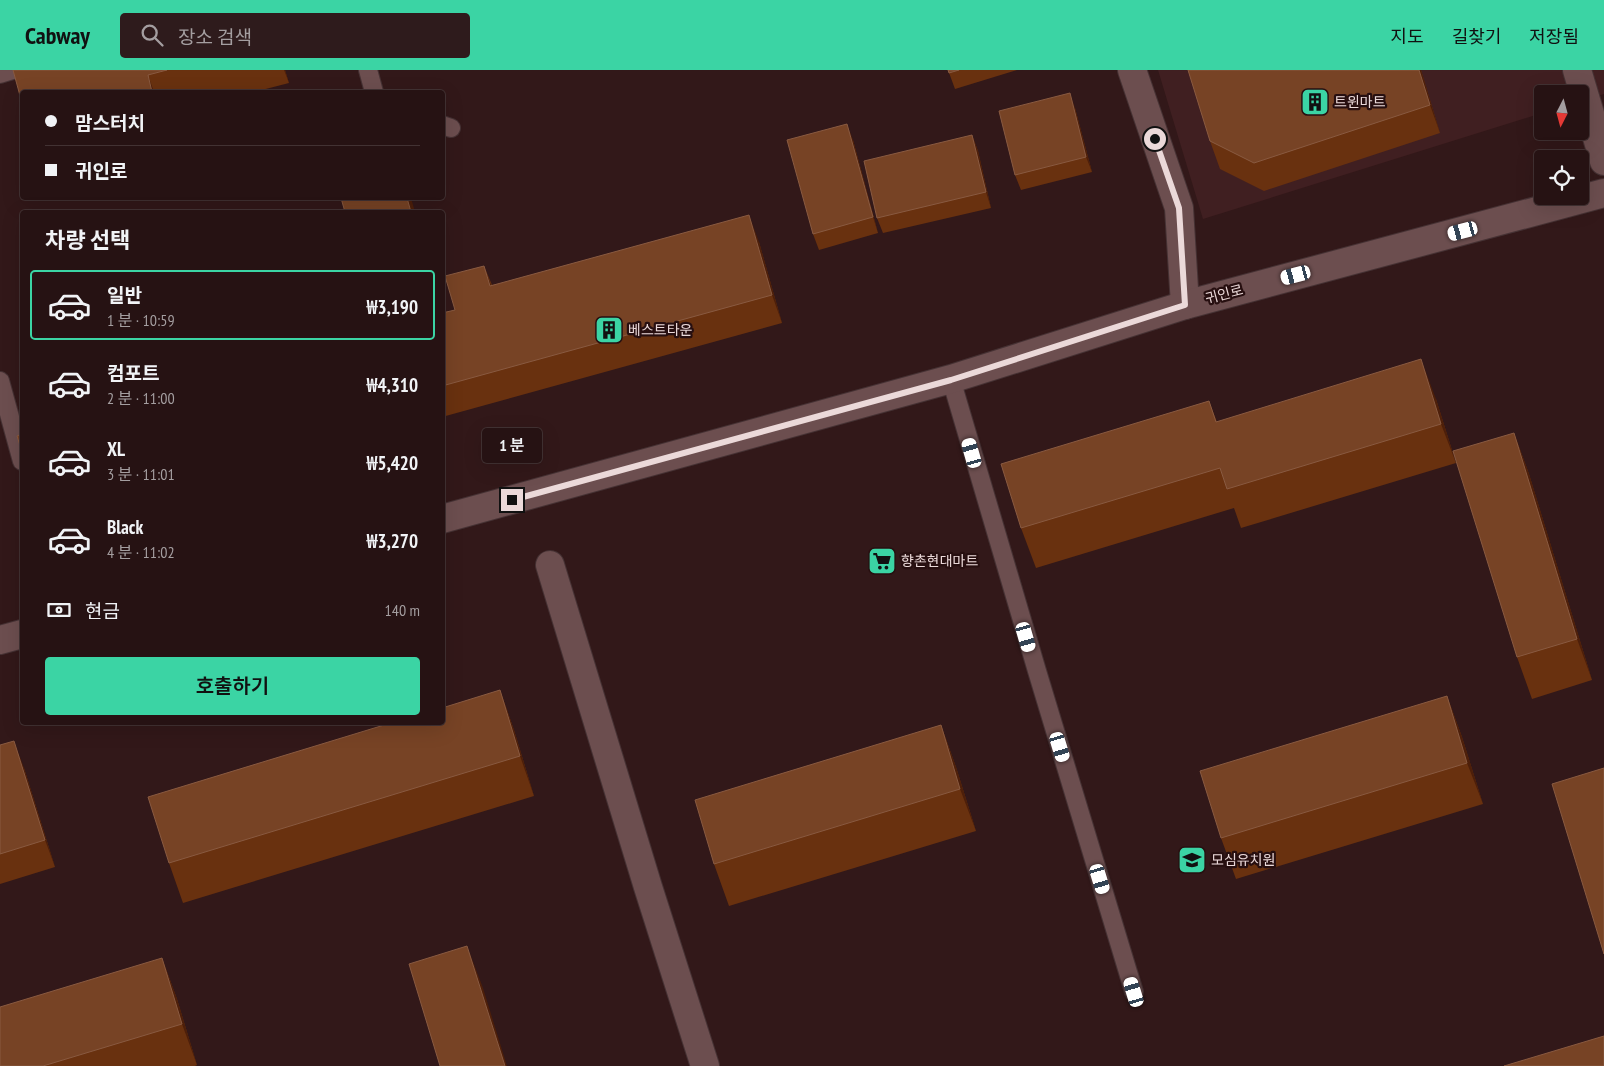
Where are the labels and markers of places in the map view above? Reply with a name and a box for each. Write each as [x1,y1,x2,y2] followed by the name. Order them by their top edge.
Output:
[1300,87,1330,117] building icon: 트윈마트
[1334,93,1386,111] place label: 트윈마트
[594,315,624,345] building icon: 베스트타운
[628,321,693,339] place label: 베스트타운
[867,546,897,576] supermarket icon: 향촌현대마트
[901,552,978,570] place label: 향촌현대마트
[1177,845,1207,875] school or university icon: 모심유치원
[1211,851,1275,869] place label: 모심유치원

